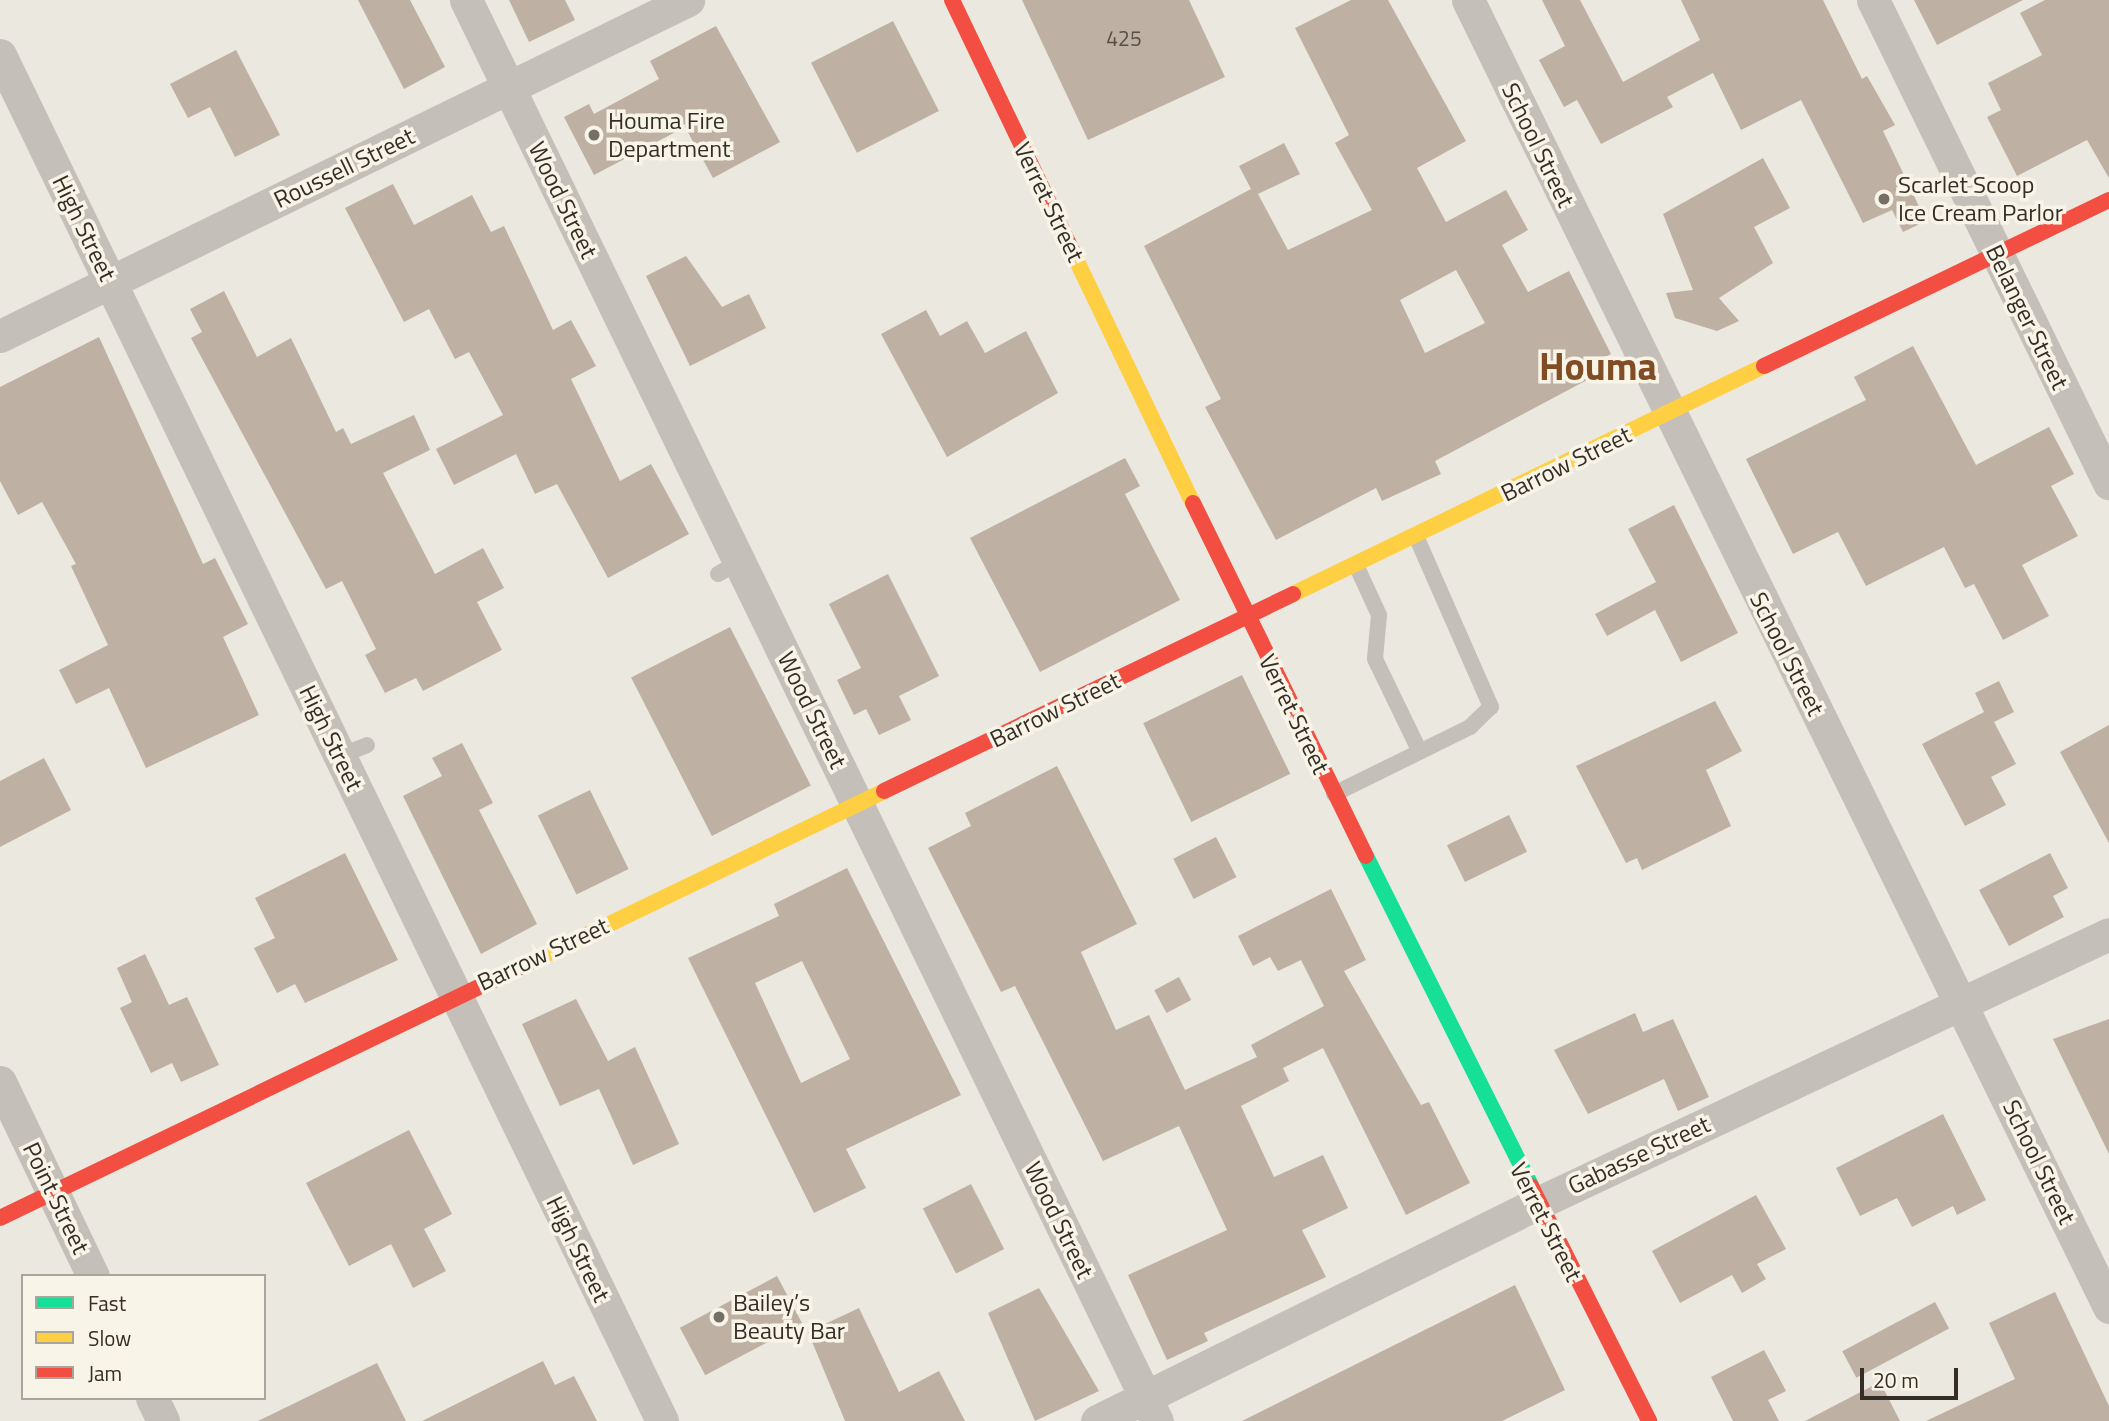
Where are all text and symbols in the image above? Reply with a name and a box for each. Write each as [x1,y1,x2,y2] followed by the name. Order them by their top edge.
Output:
[1106,25,1142,51] house number: 425
[1496,78,1580,212] street label: School Street
[608,107,730,163] place label: Houma Fire Department
[269,122,419,214] street label: Roussell Street
[586,127,602,143] marker: Houma Fire Department
[522,137,604,263] street label: Wood Street
[1008,138,1090,266] street label: Verret Street
[46,171,122,285] street label: High Street
[1898,171,2063,227] place label: Scarlet Scoop Ice Cream Parlor
[1876,191,1892,207] marker: Scarlet Scoop Ice Cream Parlor
[1980,240,2074,394] street label: Belanger Street
[1539,344,1657,390] district label: Houma
[1496,420,1636,508] street label: Barrow Street
[1744,588,1830,720] street label: School Street
[771,647,853,773] street label: Wood Street
[1253,650,1335,778] street label: Verret Street
[985,666,1125,754] street label: Barrow Street
[293,681,369,795] street label: High Street
[473,911,613,997] street label: Barrow Street
[1997,1095,2081,1229] street label: School Street
[1564,1110,1714,1200] street label: Gabasse Street
[17,1138,95,1258] street label: Point Street
[1018,1157,1100,1283] street label: Wood Street
[1504,1158,1588,1286] street label: Verret Street
[540,1192,616,1306] street label: High Street
[21,1274,266,1400] legend
[88,1287,126,1319] text: Fast
[733,1289,845,1345] place label: Bailey’s Beauty Bar
[711,1309,727,1325] marker: Bailey’s Beauty Bar
[88,1322,131,1354] text: Slow
[1864,1354,1962,1398] scale bar
[88,1357,122,1389] text: Jam
[1873,1364,1919,1396] text: 20 m

